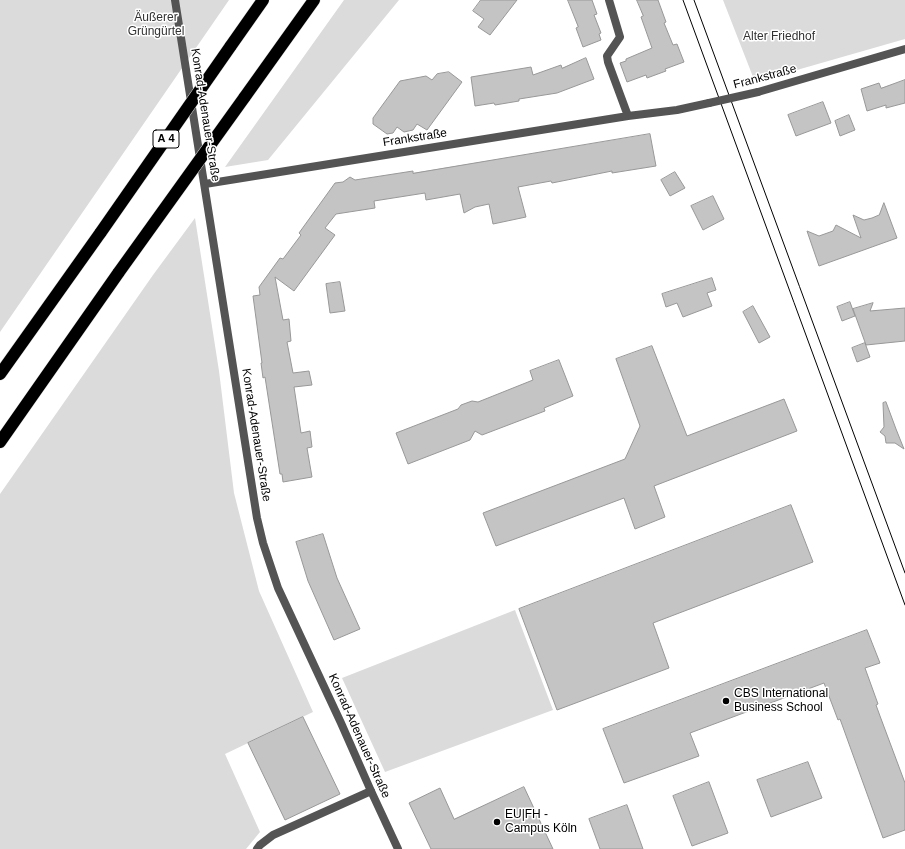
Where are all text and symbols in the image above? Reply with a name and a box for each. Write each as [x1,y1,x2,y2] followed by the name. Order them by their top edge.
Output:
[128,11,184,39] park label: Äußerer Grüngürtel
[743,30,815,44] park label: Alter Friedhof
[187,47,223,183] street label: Konrad-Adenauer-Straße
[732,62,798,92] street label: Frankstraße
[382,126,448,150] street label: Frankstraße
[153,130,179,148] road number: A 4
[238,367,274,503] street label: Konrad-Adenauer-Straße
[325,672,393,800] street label: Konrad-Adenauer-Straße
[734,687,828,715] place label: CBS International Business School
[721,696,731,706] marker: CBS International Business School
[505,808,577,836] place label: EU|FH - Campus Köln
[492,817,502,827] marker: EU|FH - Campus Köln

